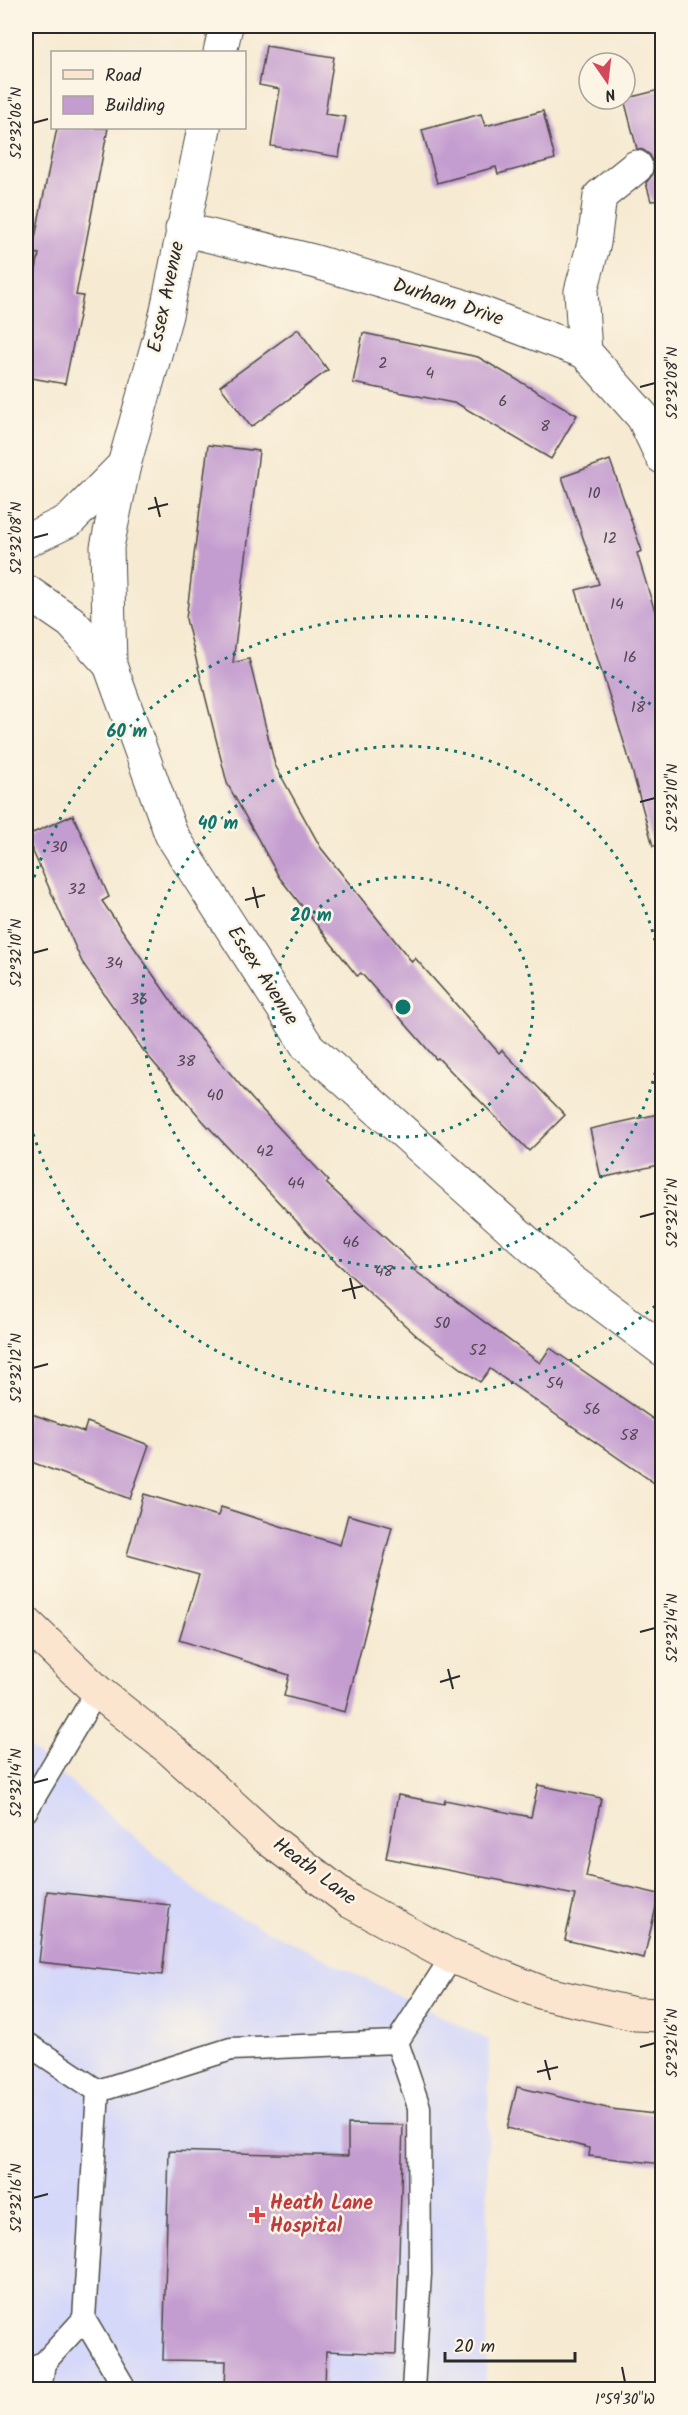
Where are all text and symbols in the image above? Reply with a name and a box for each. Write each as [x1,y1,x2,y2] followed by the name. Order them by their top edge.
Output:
[51,51,246,129] legend
[577,51,637,111] north arrow
[105,62,142,91] text: Road
[602,81,618,107] text: N
[5,87,29,159] text: 52°32'06"N
[105,92,165,121] text: Building
[140,238,194,356] street label: Essex Avenue
[388,270,508,336] street label: Durham Drive
[661,347,685,419] text: 52°32'08"N
[378,351,388,376] house number: 2
[426,361,435,386] house number: 4
[499,389,507,414] house number: 6
[540,414,550,439] house number: 8
[587,481,601,506] house number: 10
[5,502,29,574] text: 52°32'08"N
[603,526,617,551] house number: 12
[610,592,624,617] house number: 14
[623,645,637,670] house number: 16
[631,695,646,720] house number: 18
[107,718,148,747] text: 60 m
[661,764,685,832] text: 52°32'10"N
[198,810,239,839] text: 40 m
[50,835,68,860] house number: 30
[68,877,86,902] house number: 32
[290,902,332,931] text: 20 m
[5,919,29,987] text: 52°32'10"N
[218,920,306,1032] street label: Essex Avenue
[105,951,123,976] house number: 34
[130,987,148,1012] house number: 36
[393,997,413,1017] centre of rings
[177,1049,196,1074] house number: 38
[207,1083,223,1108] house number: 40
[256,1139,274,1164] house number: 42
[287,1171,305,1196] house number: 44
[661,1178,685,1248] text: 52°32'12"N
[342,1230,360,1255] house number: 46
[375,1259,394,1284] house number: 48
[434,1311,450,1336] house number: 50
[5,1333,29,1403] text: 52°32'12"N
[469,1338,487,1363] house number: 52
[546,1371,564,1396] house number: 54
[583,1397,601,1422] house number: 56
[620,1423,638,1448] house number: 58
[661,1593,685,1663] text: 52°32'14"N
[5,1748,29,1818] text: 52°32'14"N
[265,1830,363,1914] street label: Heath Lane
[661,2008,685,2078] text: 52°32'16"N
[5,2163,29,2233] text: 52°32'16"N
[270,2188,373,2243] place label: Heath Lane Hospital
[248,2206,266,2224] marker: Heath Lane Hospital
[445,2325,576,2363] scale bar
[454,2333,495,2362] text: 20 m
[595,2388,655,2412] text: 1°59'30"W

